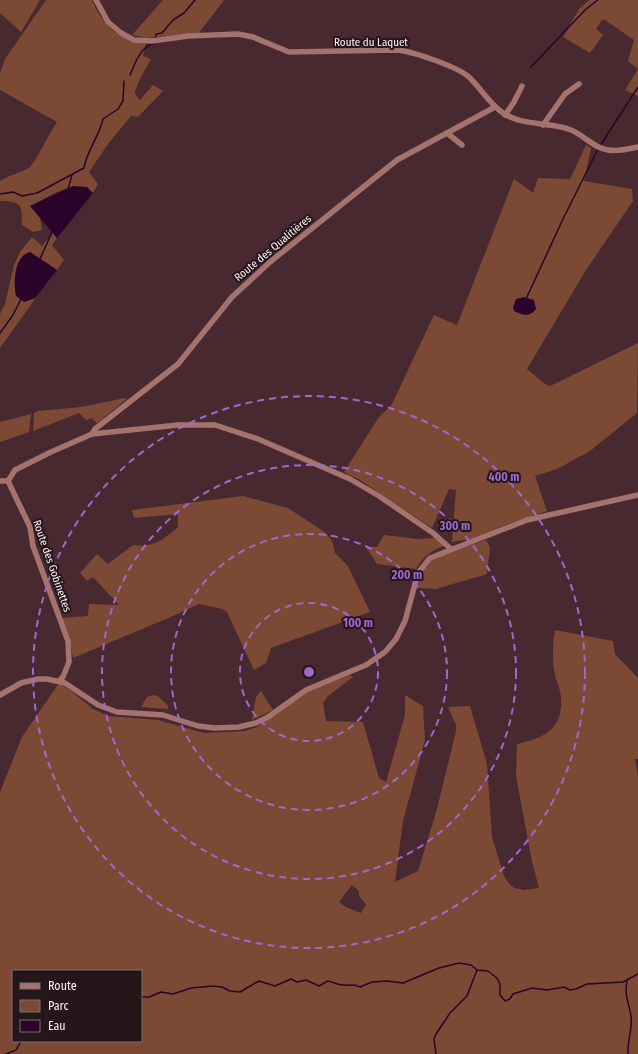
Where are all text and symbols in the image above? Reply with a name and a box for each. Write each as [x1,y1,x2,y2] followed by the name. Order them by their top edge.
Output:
[334,36,408,49] street label: Route du Laquet
[232,212,314,284] street label: Route des Qualitières
[489,470,519,484] text: 400 m
[30,518,74,614] street label: Route des Gobinettes
[439,519,470,533] text: 300 m
[391,568,422,582] text: 200 m
[343,616,373,630] text: 100 m
[302,665,316,679] centre of rings
[12,970,142,1042] legend
[48,979,77,993] text: Route
[48,999,69,1013] text: Parc
[48,1019,66,1033] text: Eau

